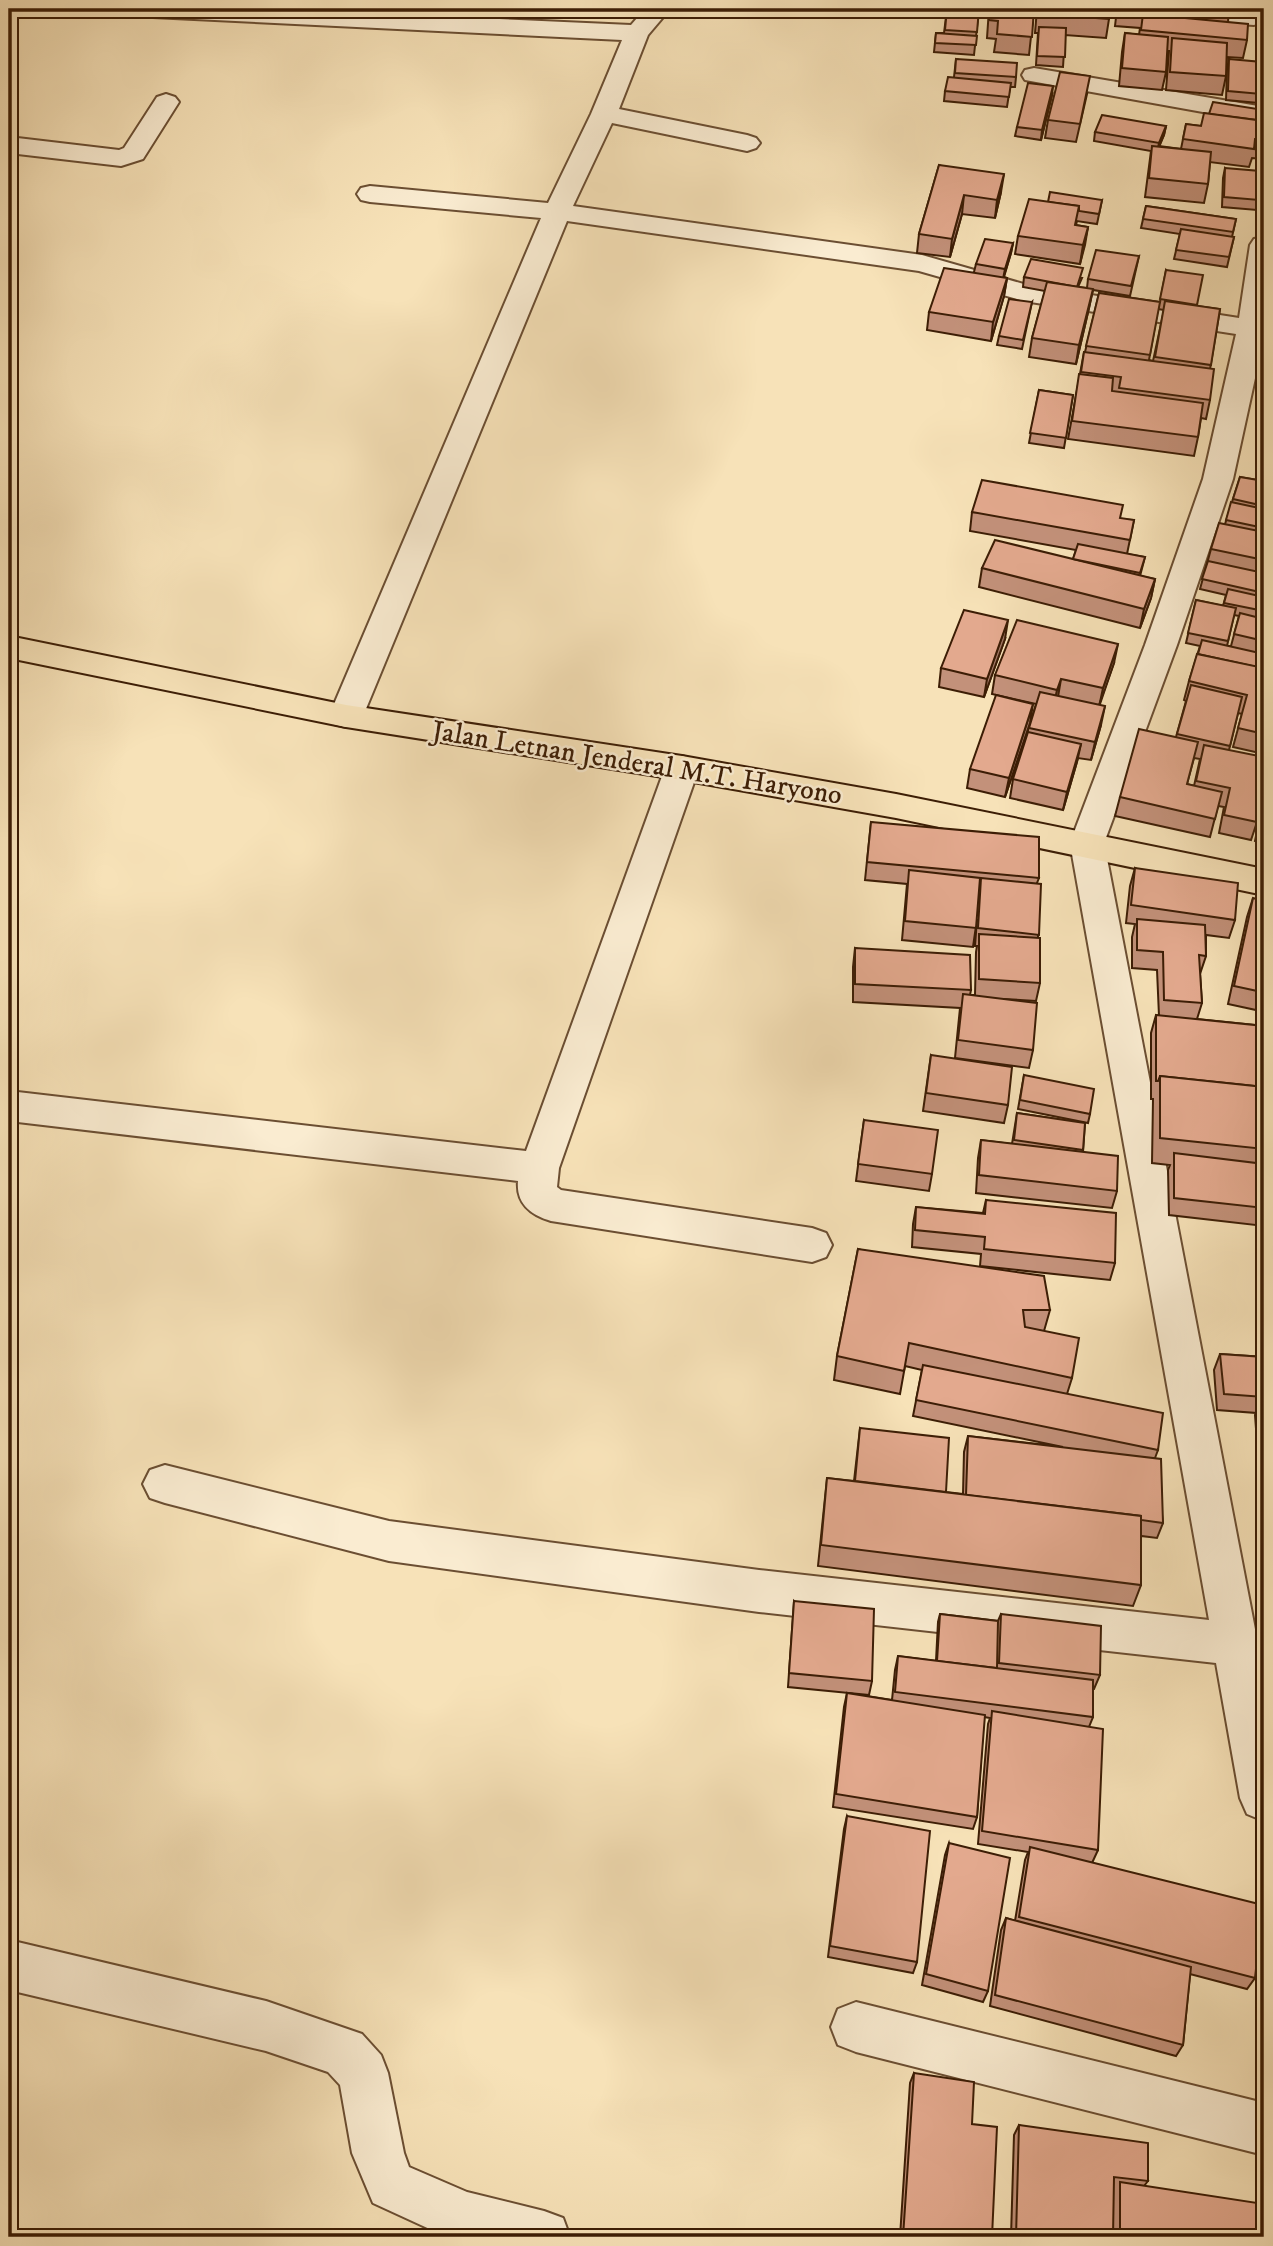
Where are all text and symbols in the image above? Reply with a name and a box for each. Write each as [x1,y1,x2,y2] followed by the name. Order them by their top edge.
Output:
[427,713,845,813] street label: Jalan Letnan Jenderal M.T. Haryono

